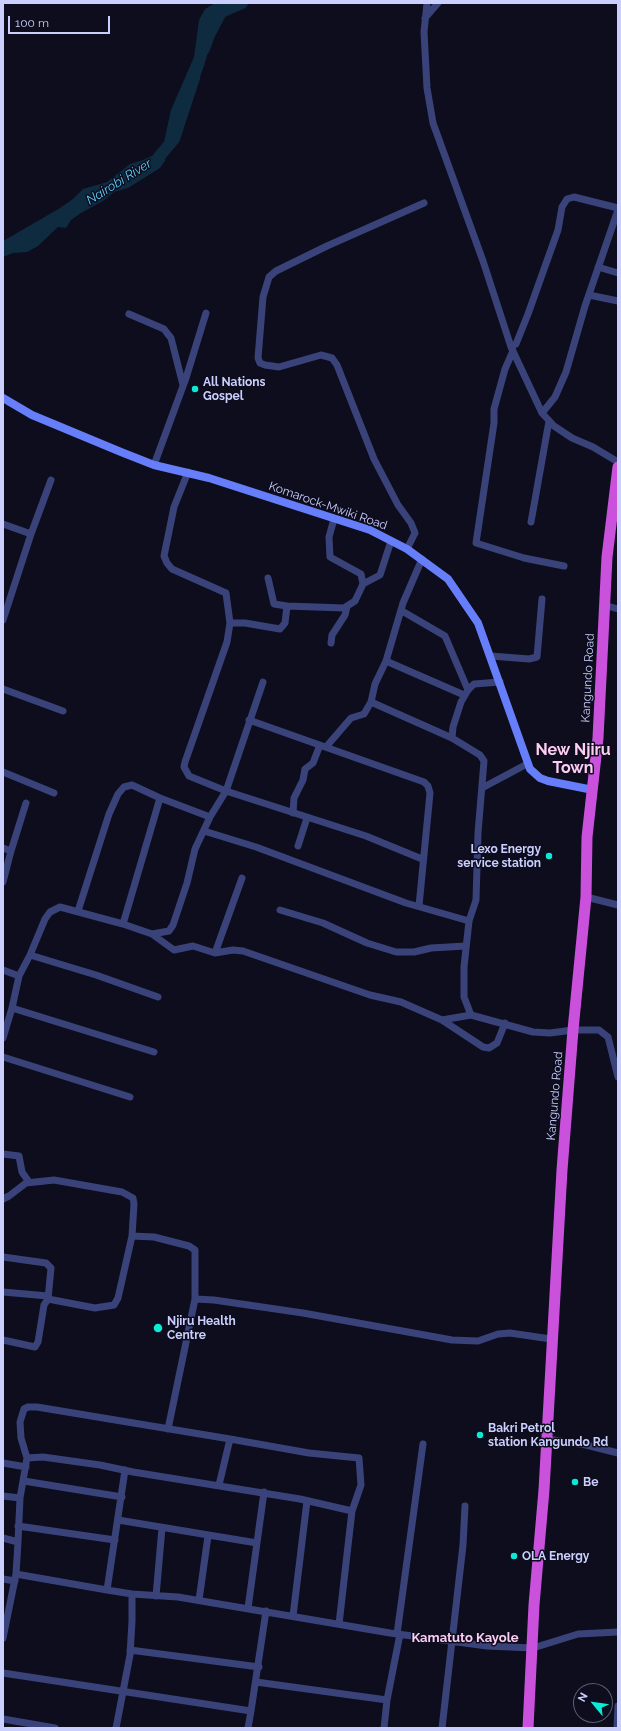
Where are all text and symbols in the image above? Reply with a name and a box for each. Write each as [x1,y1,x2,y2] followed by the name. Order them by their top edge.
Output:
[10,8,112,34] scale bar
[15,16,49,30] text: 100 m
[83,156,155,208] water label: Nairobi River
[203,375,266,403] place label: All Nations Gospel
[190,384,200,394] marker: All Nations Gospel
[267,479,389,533] street label: Komarock-Mwiki Road
[578,633,598,723] street label: Kangundo Road
[535,740,611,778] district label: New Njiru Town
[457,842,541,870] place label: Lexo Energy service station
[544,851,554,861] marker: Lexo Energy service station
[544,1051,566,1141] street label: Kangundo Road
[167,1314,236,1342] place label: Njiru Health Centre
[152,1322,164,1334] marker: Njiru Health Centre
[488,1421,608,1449] place label: Bakri Petrol station Kangundo Rd
[475,1430,485,1440] marker: Bakri Petrol station Kangundo Rd
[583,1475,598,1489] place label: Be
[570,1477,580,1487] marker: Be
[522,1549,589,1563] place label: OLA Energy
[509,1551,519,1561] marker: OLA Energy
[411,1630,519,1646] district label: Kamatuto Kayole
[573,1683,613,1723] north arrow
[575,1691,591,1704] text: N

